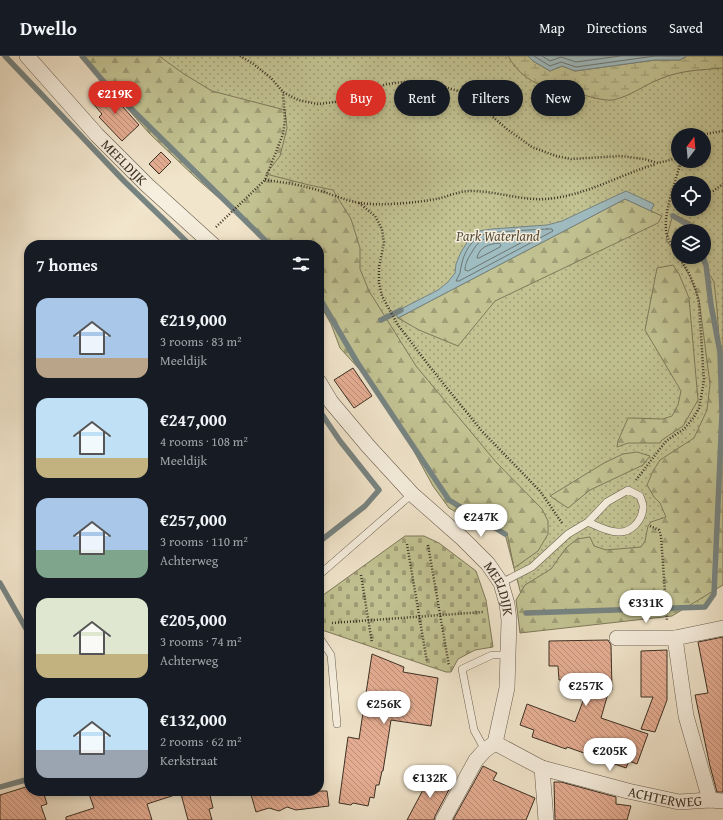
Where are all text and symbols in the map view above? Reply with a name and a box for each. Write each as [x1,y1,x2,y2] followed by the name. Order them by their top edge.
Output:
[20,14,77,42] text: Dwello
[539,18,565,38] text: Map
[587,18,647,38] text: Directions
[669,18,703,38] text: Saved
[336,80,386,116] chip: Buy
[394,80,450,116] chip: Rent
[458,80,523,116] chip: Filters
[531,80,585,116] chip: New
[87,81,143,115] pin: €219K
[97,84,133,103] text: €219K
[671,128,711,168] north arrow
[671,128,711,264] map controls
[97,135,152,190] street label: MEELDIJK
[671,176,711,216] button: locate
[671,224,711,264] button: layers
[455,226,540,246] park label: Park Waterland
[36,252,98,277] text: 7 homes
[290,253,312,275] icon: filters
[160,307,226,332] text: €219,000
[68,314,116,362] icon: home
[160,332,242,351] text: 3 rooms · 83 m²
[160,351,207,370] text: Meeldijk
[160,407,226,432] text: €247,000
[68,414,116,462] icon: home
[160,432,248,451] text: 4 rooms · 108 m²
[160,451,207,470] text: Meeldijk
[453,504,509,538] pin: €247K
[160,507,226,532] text: €257,000
[463,507,499,526] text: €247K
[68,514,116,562] icon: home
[160,532,248,551] text: 3 rooms · 110 m²
[160,551,218,570] text: Achterweg
[479,557,518,618] street label: MEELDIJK
[618,590,674,624] pin: €331K
[628,593,664,612] text: €331K
[160,607,226,632] text: €205,000
[68,614,116,662] icon: home
[160,632,242,651] text: 3 rooms · 74 m²
[160,651,218,670] text: Achterweg
[558,673,614,707] pin: €257K
[568,676,604,695] text: €257K
[356,691,412,725] pin: €256K
[366,694,402,713] text: €256K
[160,707,226,732] text: €132,000
[68,714,116,762] icon: home
[160,732,242,751] text: 2 rooms · 62 m²
[582,738,638,772] pin: €205K
[592,741,628,760] text: €205K
[160,751,218,770] text: Kerkstraat
[402,765,458,799] pin: €132K
[412,768,448,787] text: €132K
[626,781,703,812] street label: ACHTERWEG

